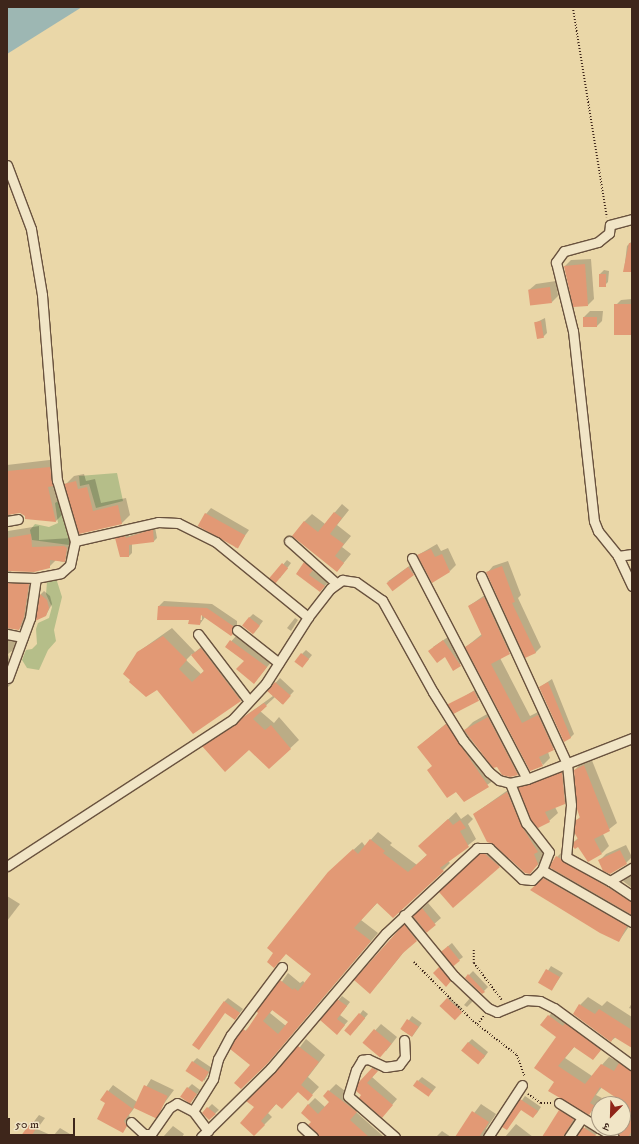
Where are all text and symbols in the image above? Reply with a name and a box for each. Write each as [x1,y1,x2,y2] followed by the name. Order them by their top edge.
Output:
[591,1096,631,1136] north arrow
[10,1110,77,1136] scale bar
[15,1117,39,1132] text: 50 m
[601,1119,612,1134] text: उ

